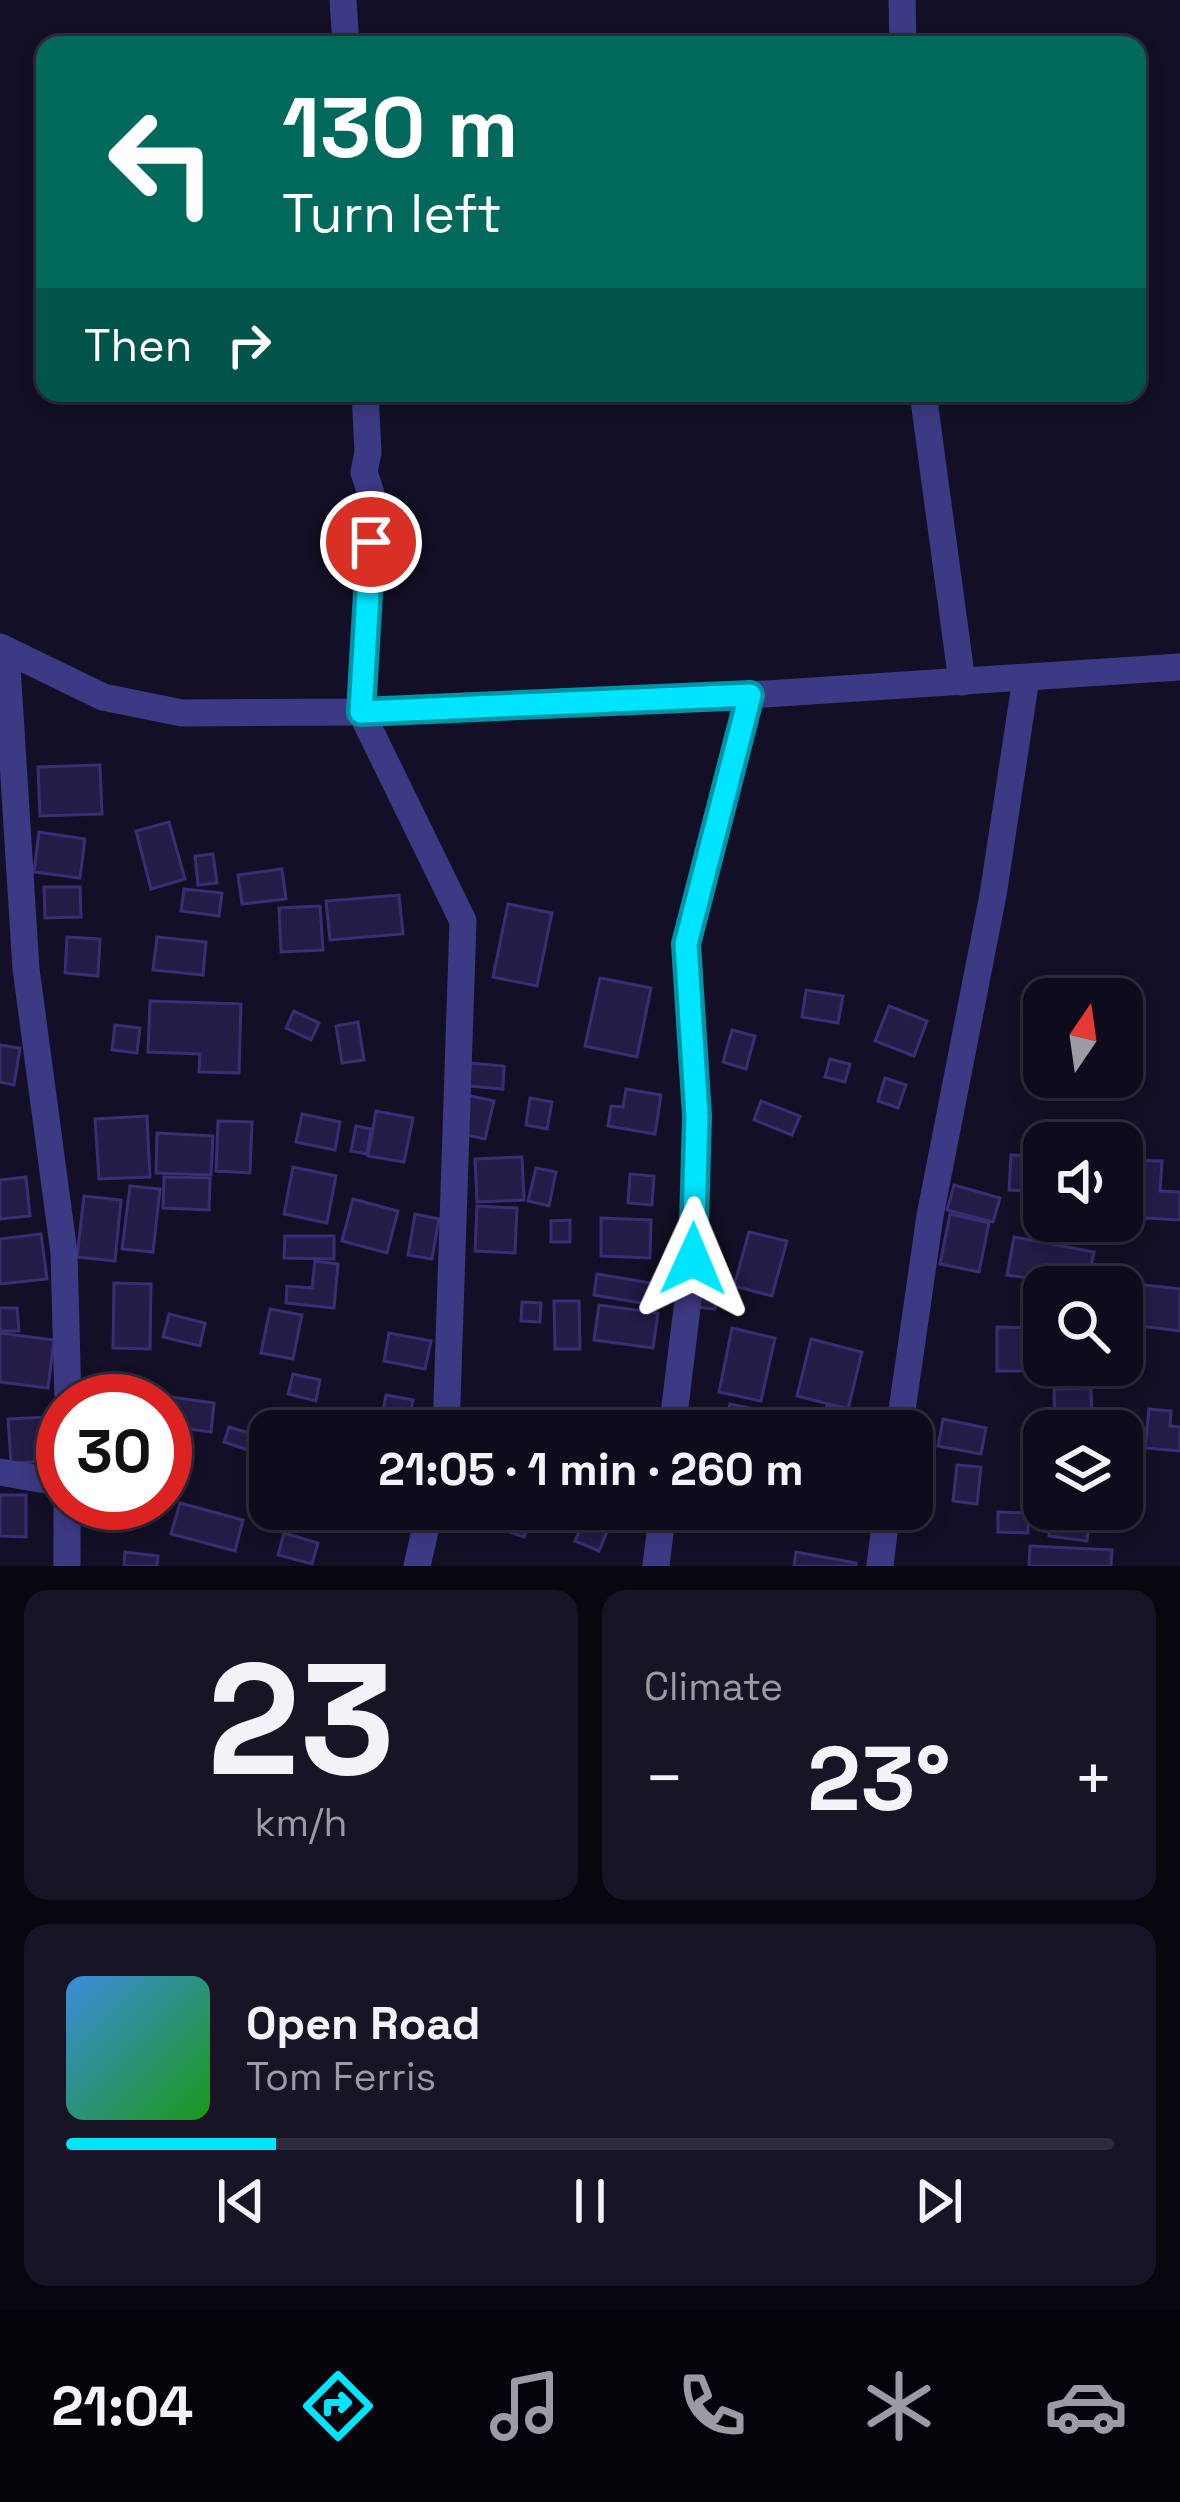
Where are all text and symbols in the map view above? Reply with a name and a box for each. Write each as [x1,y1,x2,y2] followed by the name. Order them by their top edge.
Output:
[282,74,519,182] text: 130 m
[84,84,240,240] icon: left
[282,179,502,248] text: Turn left
[216,312,282,378] icon: right
[84,317,192,374] text: Then
[320,491,422,593] pin
[338,509,404,575] icon: arrive
[1023,978,1143,1098] north arrow
[1023,978,1143,1530] map controls
[1023,1122,1143,1242] button: sound
[630,1196,756,1322] position arrow
[1023,1266,1143,1386] button: search
[36,1374,192,1530] speed limit sign: 30
[1023,1410,1143,1530] button: layers
[378,1441,804,1498] text: 21:05 · 1 min · 260 m
[207,1620,395,1820] text: 23
[644,1662,783,1711] text: Climate
[807,1721,951,1836] text: 23°
[644,1736,685,1820] text: −
[1073,1736,1114,1820] text: +
[255,1798,347,1847] text: km/h
[246,1995,481,2052] text: Open Road
[246,2052,436,2101] text: Tom Ferris
[208,2168,274,2234] icon: previous
[557,2168,623,2234] icon: pause
[906,2168,972,2234] icon: next
[296,2364,380,2448] icon: directions
[483,2364,567,2448] icon: music
[670,2364,754,2448] icon: phone
[857,2364,941,2448] icon: climate
[1044,2364,1128,2448] icon: car
[52,2372,193,2441] text: 21:04

